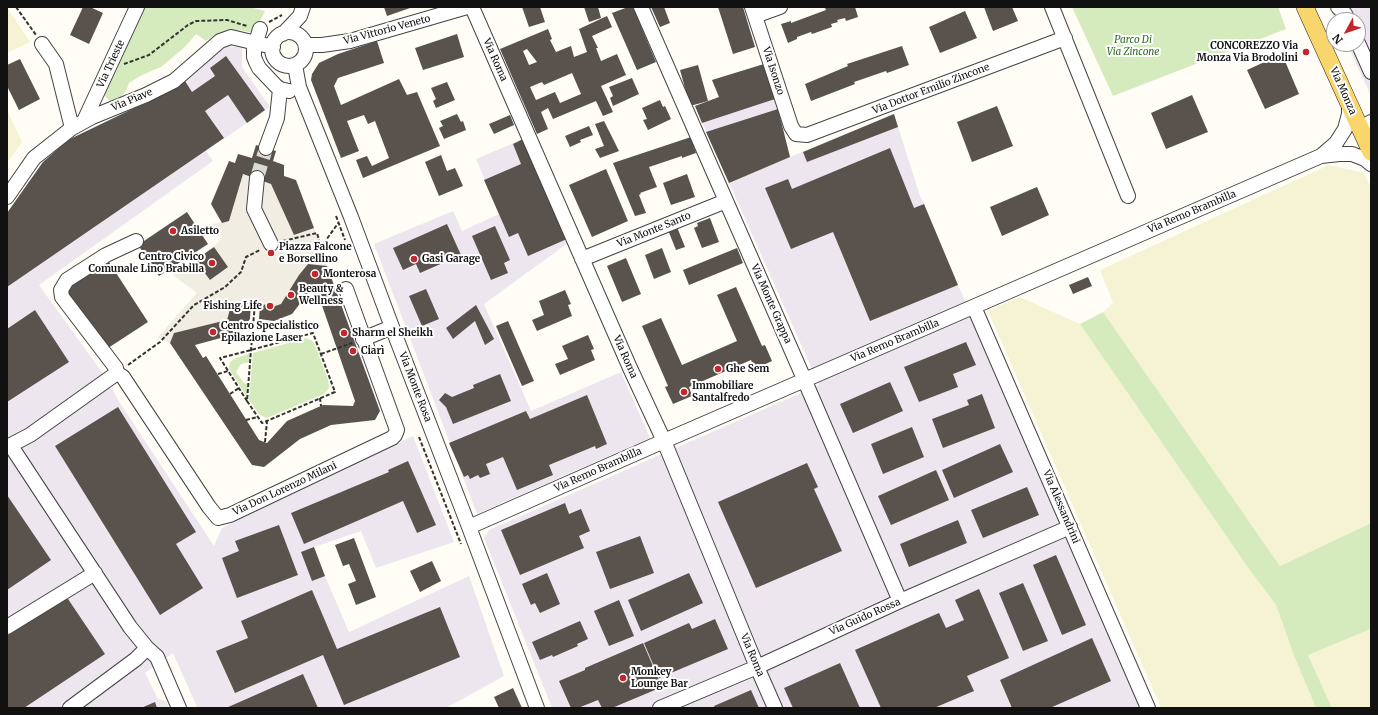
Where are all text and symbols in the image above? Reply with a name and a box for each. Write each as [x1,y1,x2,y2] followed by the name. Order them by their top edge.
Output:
[1326,12,1366,52] north arrow
[342,13,432,47] street label: Via Vittorio Veneto
[1329,31,1346,47] text: N
[1107,34,1159,58] park label: Parco Di Via Zincone
[480,37,510,83] street label: Via Roma
[95,38,127,90] street label: Via Trieste
[1197,40,1298,64] place label: CONCOREZZO Via Monza Via Brodolini
[760,45,786,97] street label: Via Isonzo
[1301,47,1311,57] marker: CONCOREZZO Via Monza Via Brodolini
[871,61,991,117] street label: Via Dottor Emilio Zincone
[1327,65,1359,117] street label: Via Monza
[110,86,154,114] street label: Via Piave
[1146,188,1238,236] street label: Via Remo Brambilla
[615,210,693,250] street label: Via Monte Santo
[181,225,219,237] place label: Asiletto
[168,226,178,236] marker: Asiletto
[279,241,352,264] place label: Piazza Falcone e Borsellino
[266,248,276,258] marker: Piazza Falcone e Borsellino
[88,251,204,274] place label: Centro Civico Comunale Lino Brabilla
[422,253,480,265] place label: Gasi Garage
[409,254,419,264] marker: Gasi Garage
[207,258,217,268] marker: Centro Civico Comunale Lino Brabilla
[748,262,794,346] street label: Via Monte Grappa
[323,268,376,280] place label: Monterosa
[310,269,320,279] marker: Monterosa
[299,283,343,306] place label: Beauty & Wellness
[286,290,296,300] marker: Beauty & Wellness
[203,300,262,312] place label: Fishing Life
[265,301,275,311] marker: Fishing Life
[849,317,941,365] street label: Via Remo Brambilla
[221,320,319,344] place label: Centro Specialistico Epilazione Laser
[208,327,218,337] marker: Centro Specialistico Epilazione Laser
[352,327,433,339] place label: Sharm el Sheikh
[339,328,349,338] marker: Sharm el Sheikh
[610,334,640,380] street label: Via Roma
[361,345,385,357] place label: Ciarì
[348,346,358,356] marker: Ciarì
[396,350,434,424] street label: Via Monte Rosa
[726,363,769,375] place label: Ghe Sem
[713,364,723,374] marker: Ghe Sem
[692,380,753,404] place label: Immobiliare Santalfredo
[679,387,689,397] marker: Immobiliare Santalfredo
[552,445,644,495] street label: Via Remo Brambilla
[231,460,339,518] street label: Via Don Lorenzo Milani
[1040,468,1082,546] street label: Via Alessandrini
[828,596,902,638] street label: Via Guido Rossa
[738,632,766,678] street label: Via Roma
[631,666,688,690] place label: Monkey Lounge Bar
[618,673,628,683] marker: Monkey Lounge Bar

